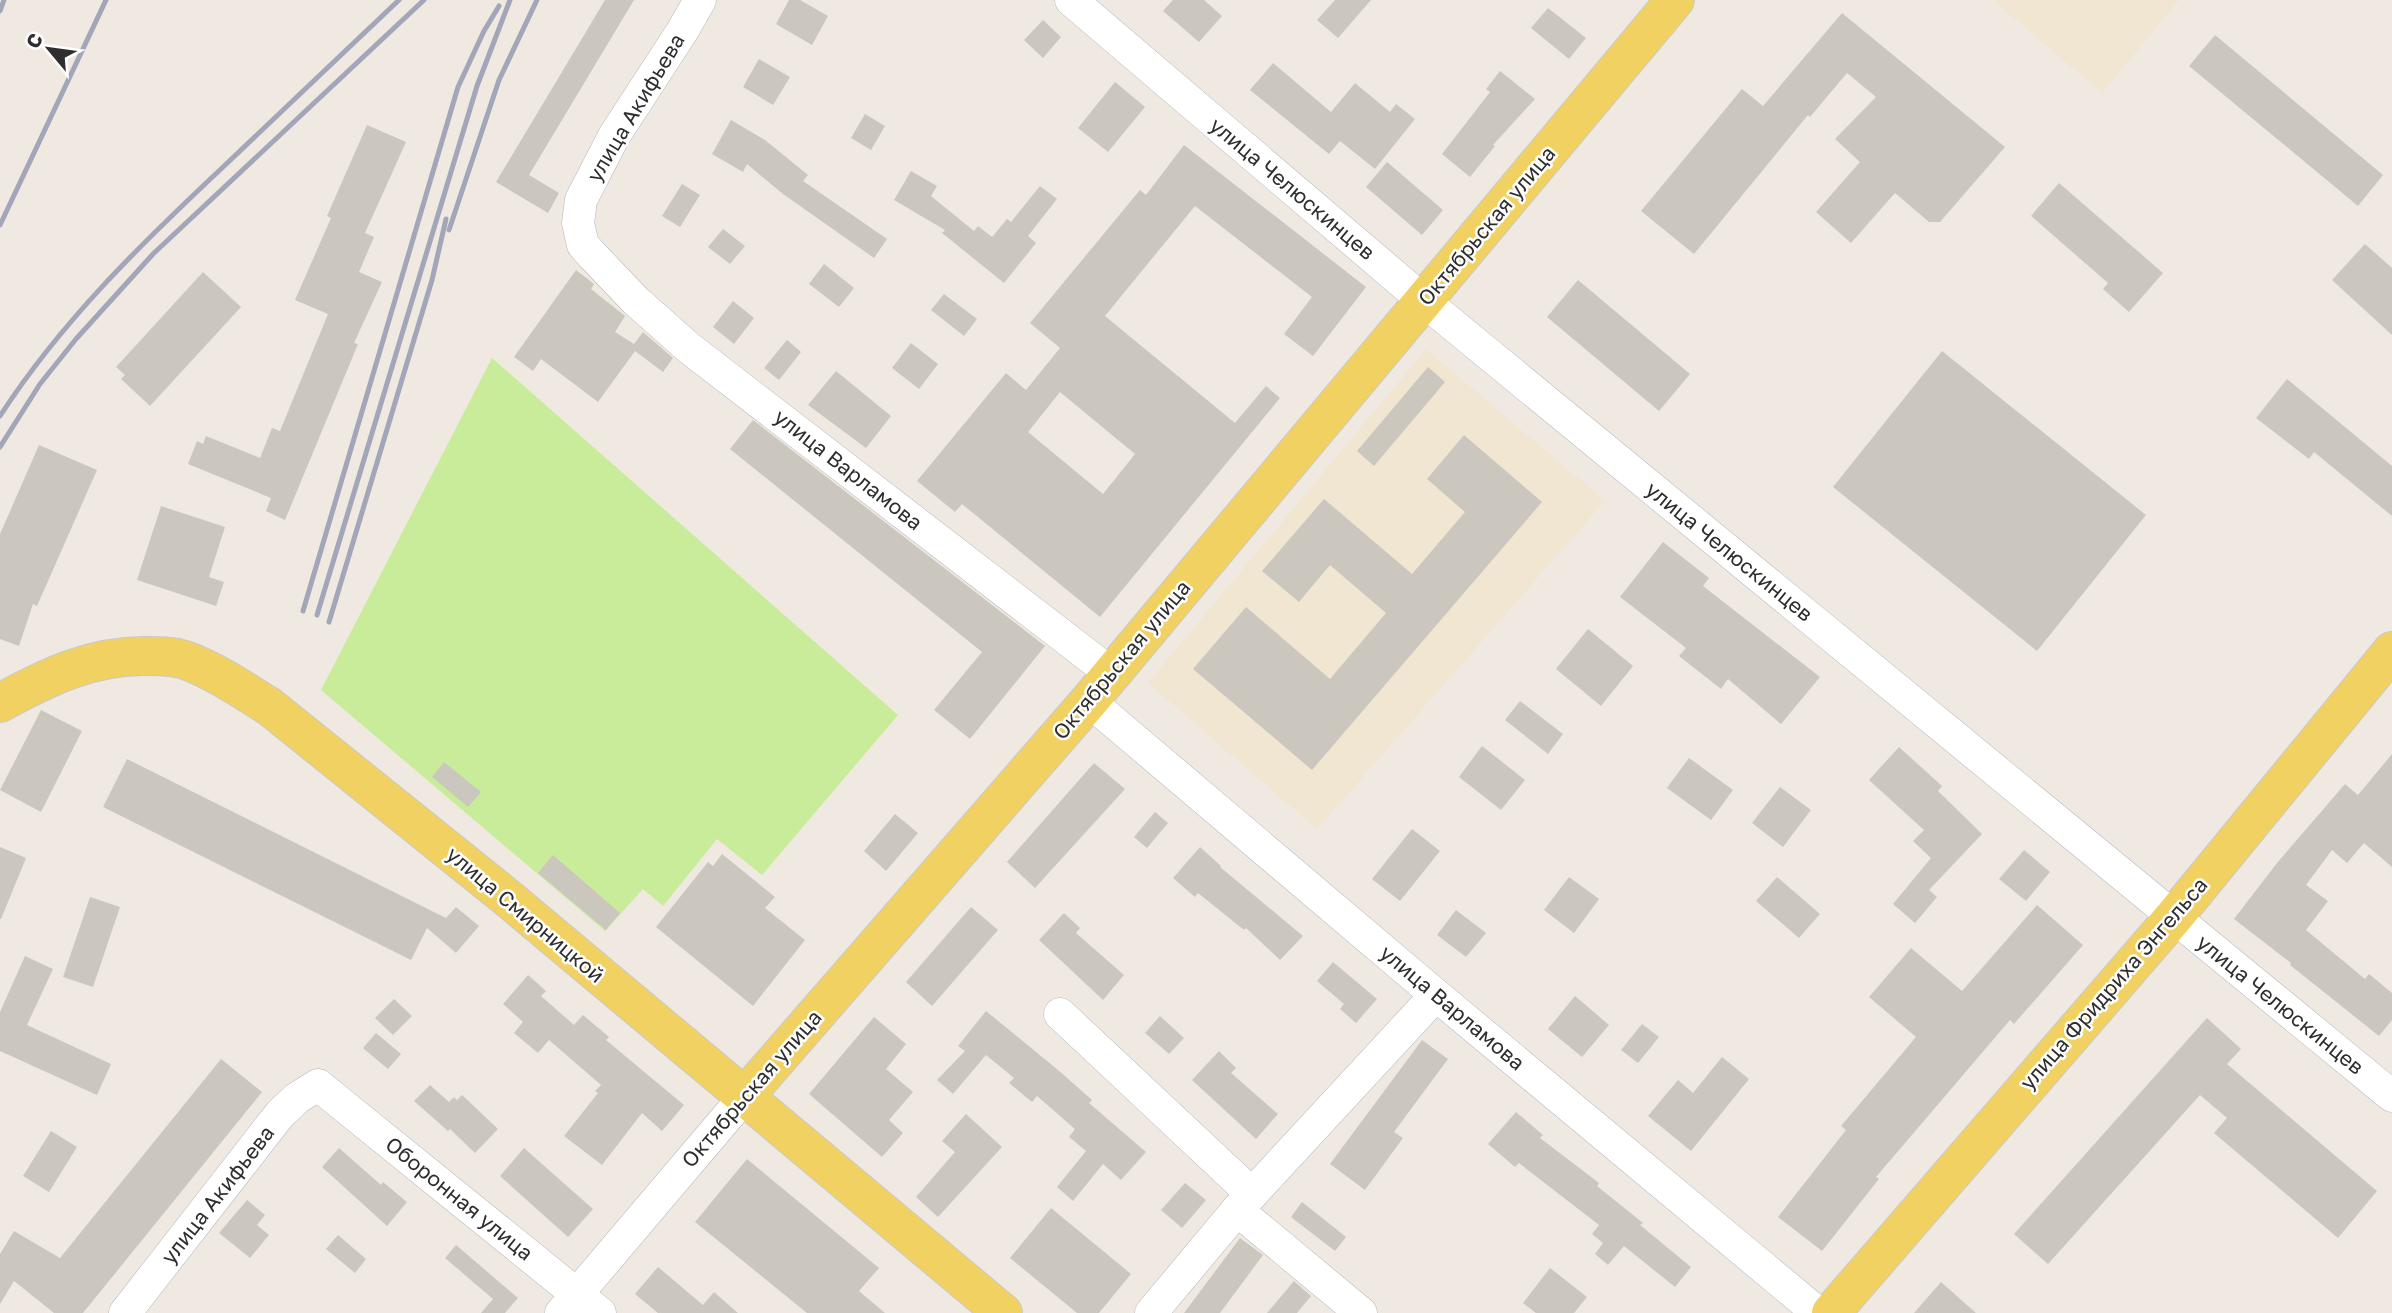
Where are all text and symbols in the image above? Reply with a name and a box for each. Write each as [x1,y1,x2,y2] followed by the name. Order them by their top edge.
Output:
[14,14,84,84] north arrow
[20,29,47,52] text: С
[581,29,690,186] street label: улица Акифьева
[1205,112,1381,265] street label: улица Челюскинцев
[1412,140,1561,310] street label: Октябрьская улица
[769,403,928,535] street label: улица Варламова
[1641,476,1818,627] street label: улица Челюскинцев
[1047,574,1196,744] street label: Октябрьская улица
[442,841,610,988] street label: улица Смирницкой
[2014,872,2213,1095] street label: улица Фридриха Энгельса
[2192,929,2369,1080] street label: улица Челюскинцев
[1375,939,1530,1075] street label: улица Варламова
[676,1004,827,1172] street label: Октябрьская улица
[155,1120,279,1269] street label: улица Акифьева
[381,1131,539,1266] street label: Оборонная улица

